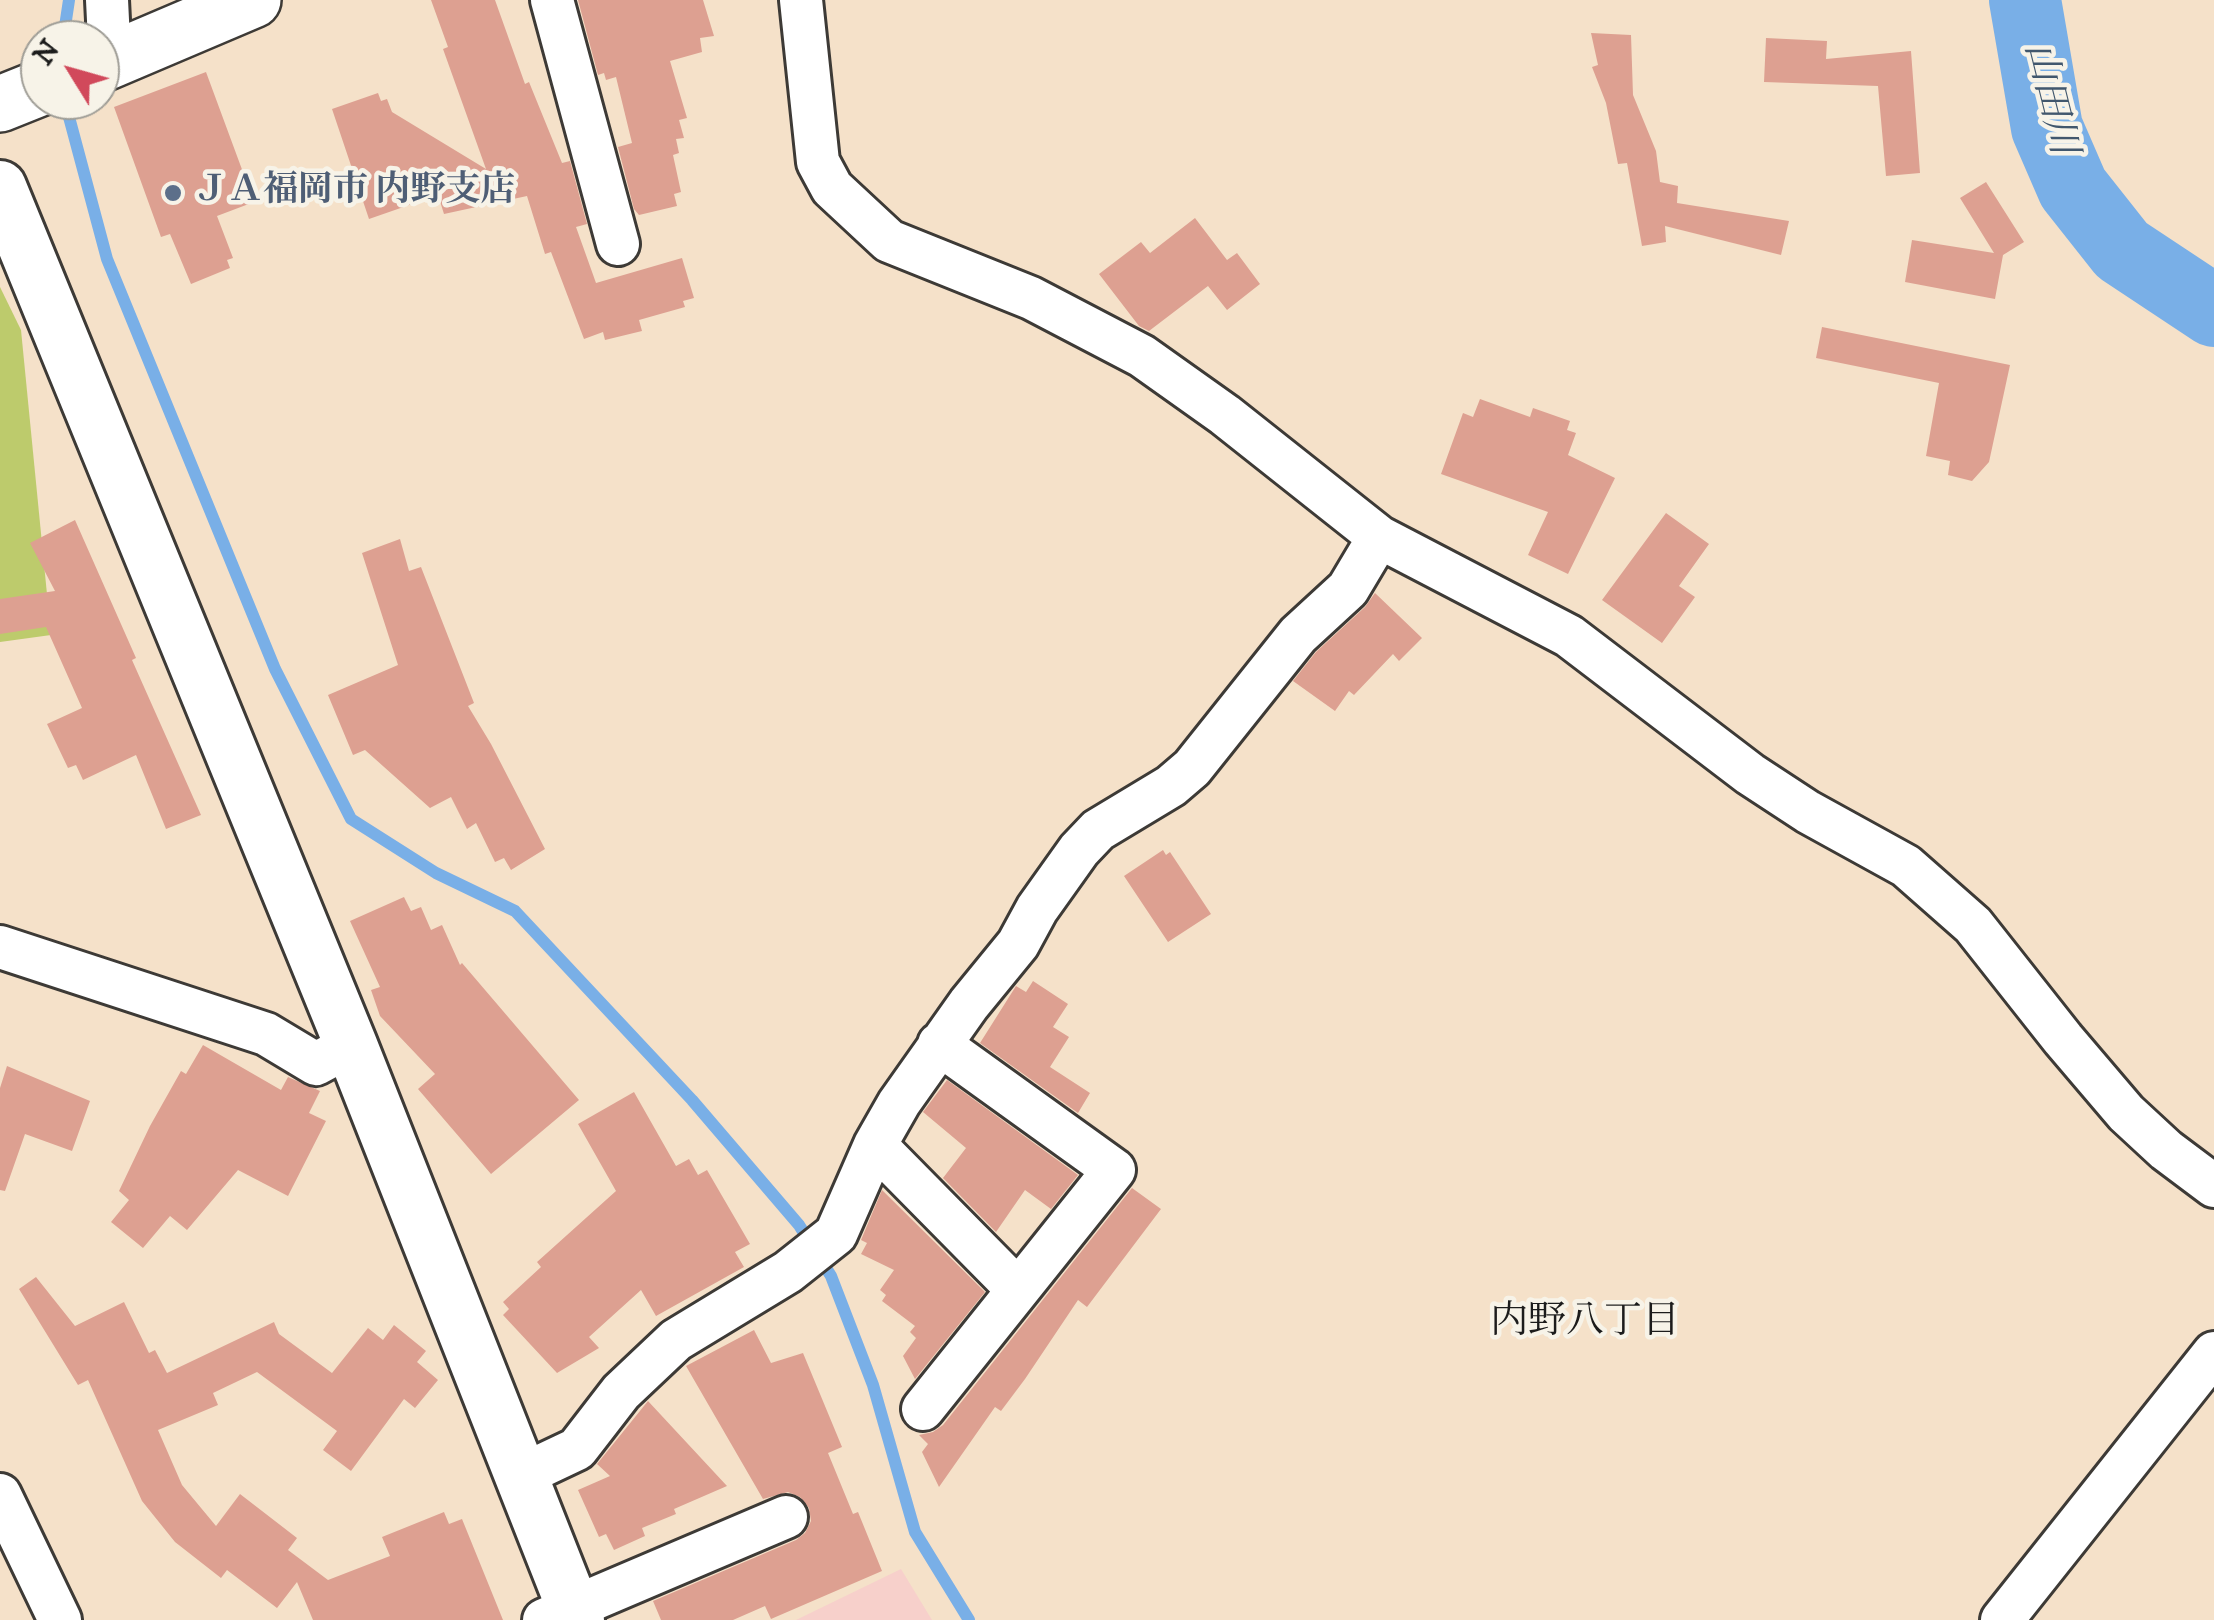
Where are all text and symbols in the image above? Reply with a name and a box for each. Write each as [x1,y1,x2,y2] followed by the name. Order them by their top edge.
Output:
[20,20,120,120] north arrow
[26,33,68,73] text: N
[2012,38,2084,160] water label: 山田川
[193,172,516,214] place label: ＪＡ福岡市 内野支店
[162,182,184,204] marker: ＪＡ福岡市 内野支店
[1490,1301,1680,1347] district label: 内野八丁目

